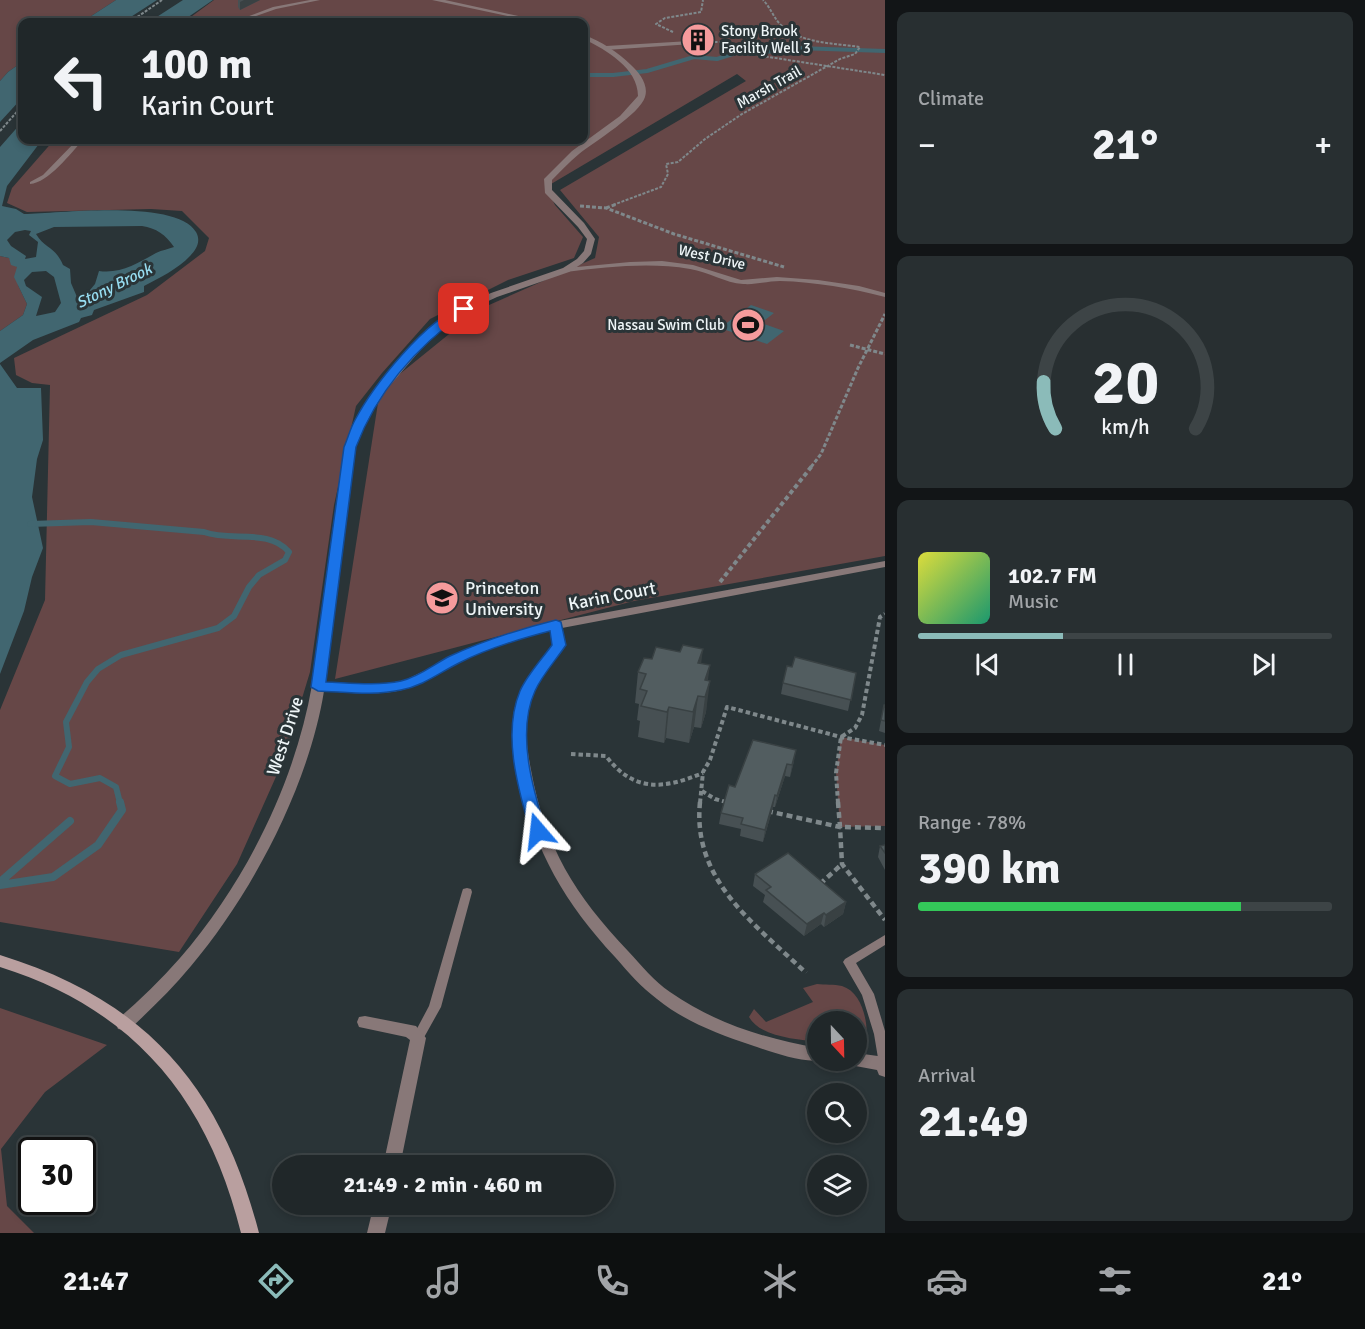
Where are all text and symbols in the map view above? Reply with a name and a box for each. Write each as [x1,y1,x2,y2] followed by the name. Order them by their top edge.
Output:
[680,22,716,58] building icon: Stony Brook Facility Well 3
[721,22,811,57] place label: Stony Brook Facility Well 3
[141,39,252,90] text: 100 m
[42,42,120,120] icon: left
[733,62,805,112] street label: Marsh Trail
[918,86,984,111] text: Climate
[141,90,274,123] text: Karin Court
[1092,117,1158,172] text: 21°
[918,125,936,166] text: −
[1314,125,1332,166] text: +
[677,241,747,273] street label: West Drive
[73,258,157,313] water label: Stony Brook
[438,283,489,334] pin
[447,292,480,325] icon: arrive
[730,307,766,343] sports icon: Nassau Swim Club
[607,316,725,334] place label: Nassau Swim Club
[1091,344,1159,421] text: 20
[1101,415,1149,441] text: km/h
[1008,562,1097,589] text: 102.7 FM
[465,577,543,620] place label: Princeton University
[566,577,658,615] street label: Karin Court
[424,580,460,616] school or university icon: Princeton University
[1008,589,1059,614] text: Music
[971,648,1004,681] icon: previous
[1109,648,1142,681] icon: pause
[1247,648,1280,681] icon: next
[262,694,308,778] street label: West Drive
[506,799,570,863] position arrow
[918,810,1026,835] text: Range · 78%
[918,841,1061,896] text: 390 km
[807,1011,867,1071] north arrow
[807,1011,867,1215] map controls
[918,1063,976,1088] text: Arrival
[807,1083,867,1143] button: search
[918,1094,1028,1149] text: 21:49
[18,1137,96,1215] speed limit sign: 30
[807,1155,867,1215] button: layers
[343,1171,543,1198] text: 21:49 · 2 min · 460 m
[255,1260,297,1302] icon: directions
[423,1260,465,1302] icon: music
[591,1260,633,1302] icon: phone
[759,1260,801,1302] icon: climate
[926,1260,968,1302] icon: car
[1094,1260,1136,1302] icon: filters
[63,1265,129,1298] text: 21:47
[1262,1265,1302,1298] text: 21°

